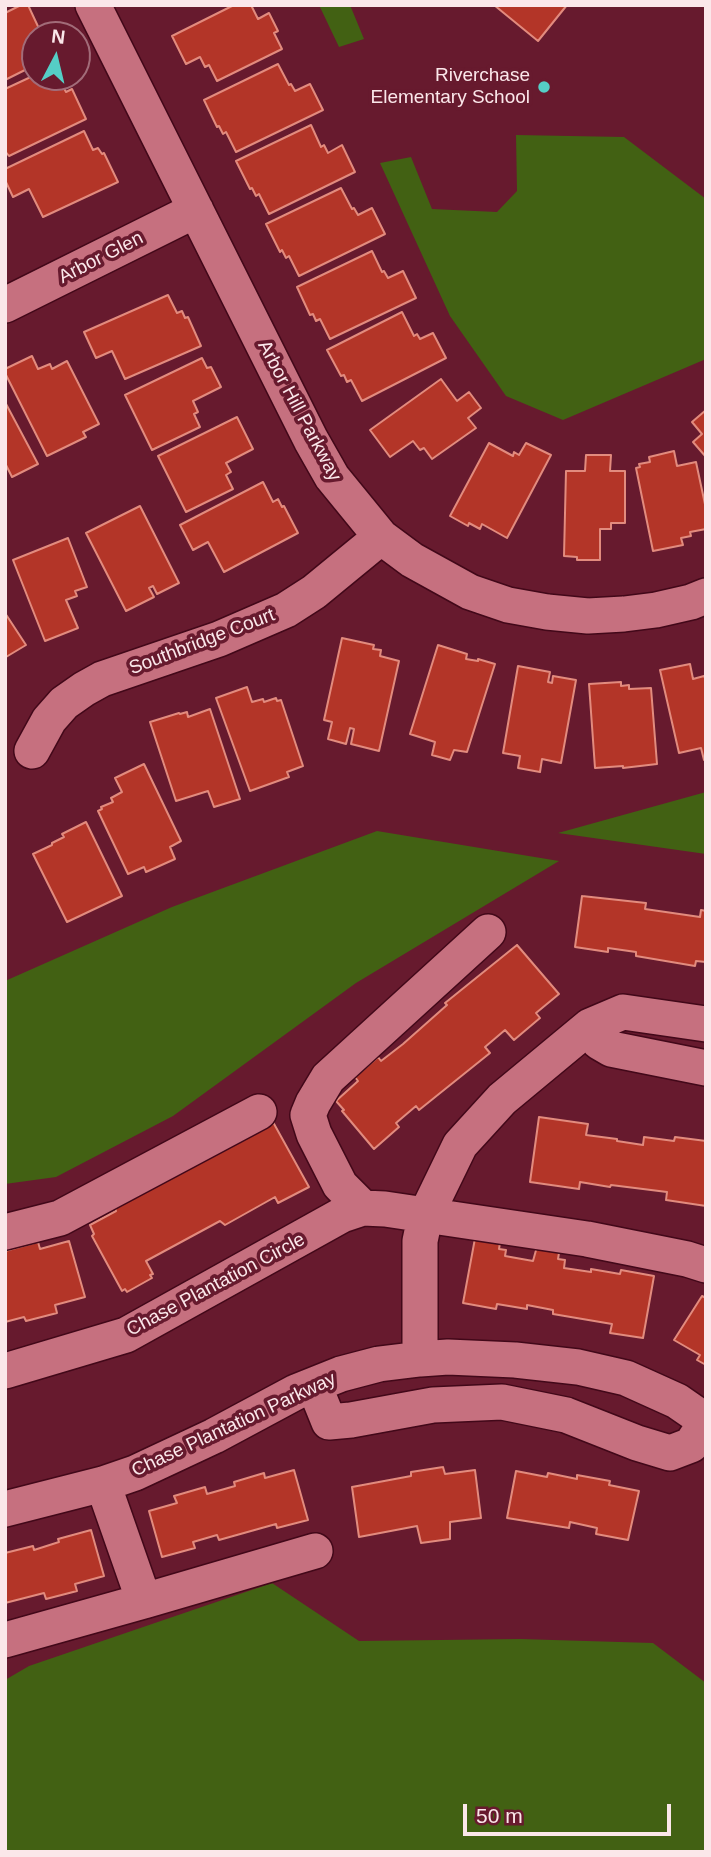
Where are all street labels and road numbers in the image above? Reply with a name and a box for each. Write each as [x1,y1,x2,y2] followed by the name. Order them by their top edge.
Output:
[55,227,147,289] street label: Arbor Glen
[252,337,346,485] street label: Arbor Hill Parkway
[126,604,278,680] street label: Southbridge Court
[123,1228,309,1342] street label: Chase Plantation Circle
[128,1368,340,1482] street label: Chase Plantation Parkway

